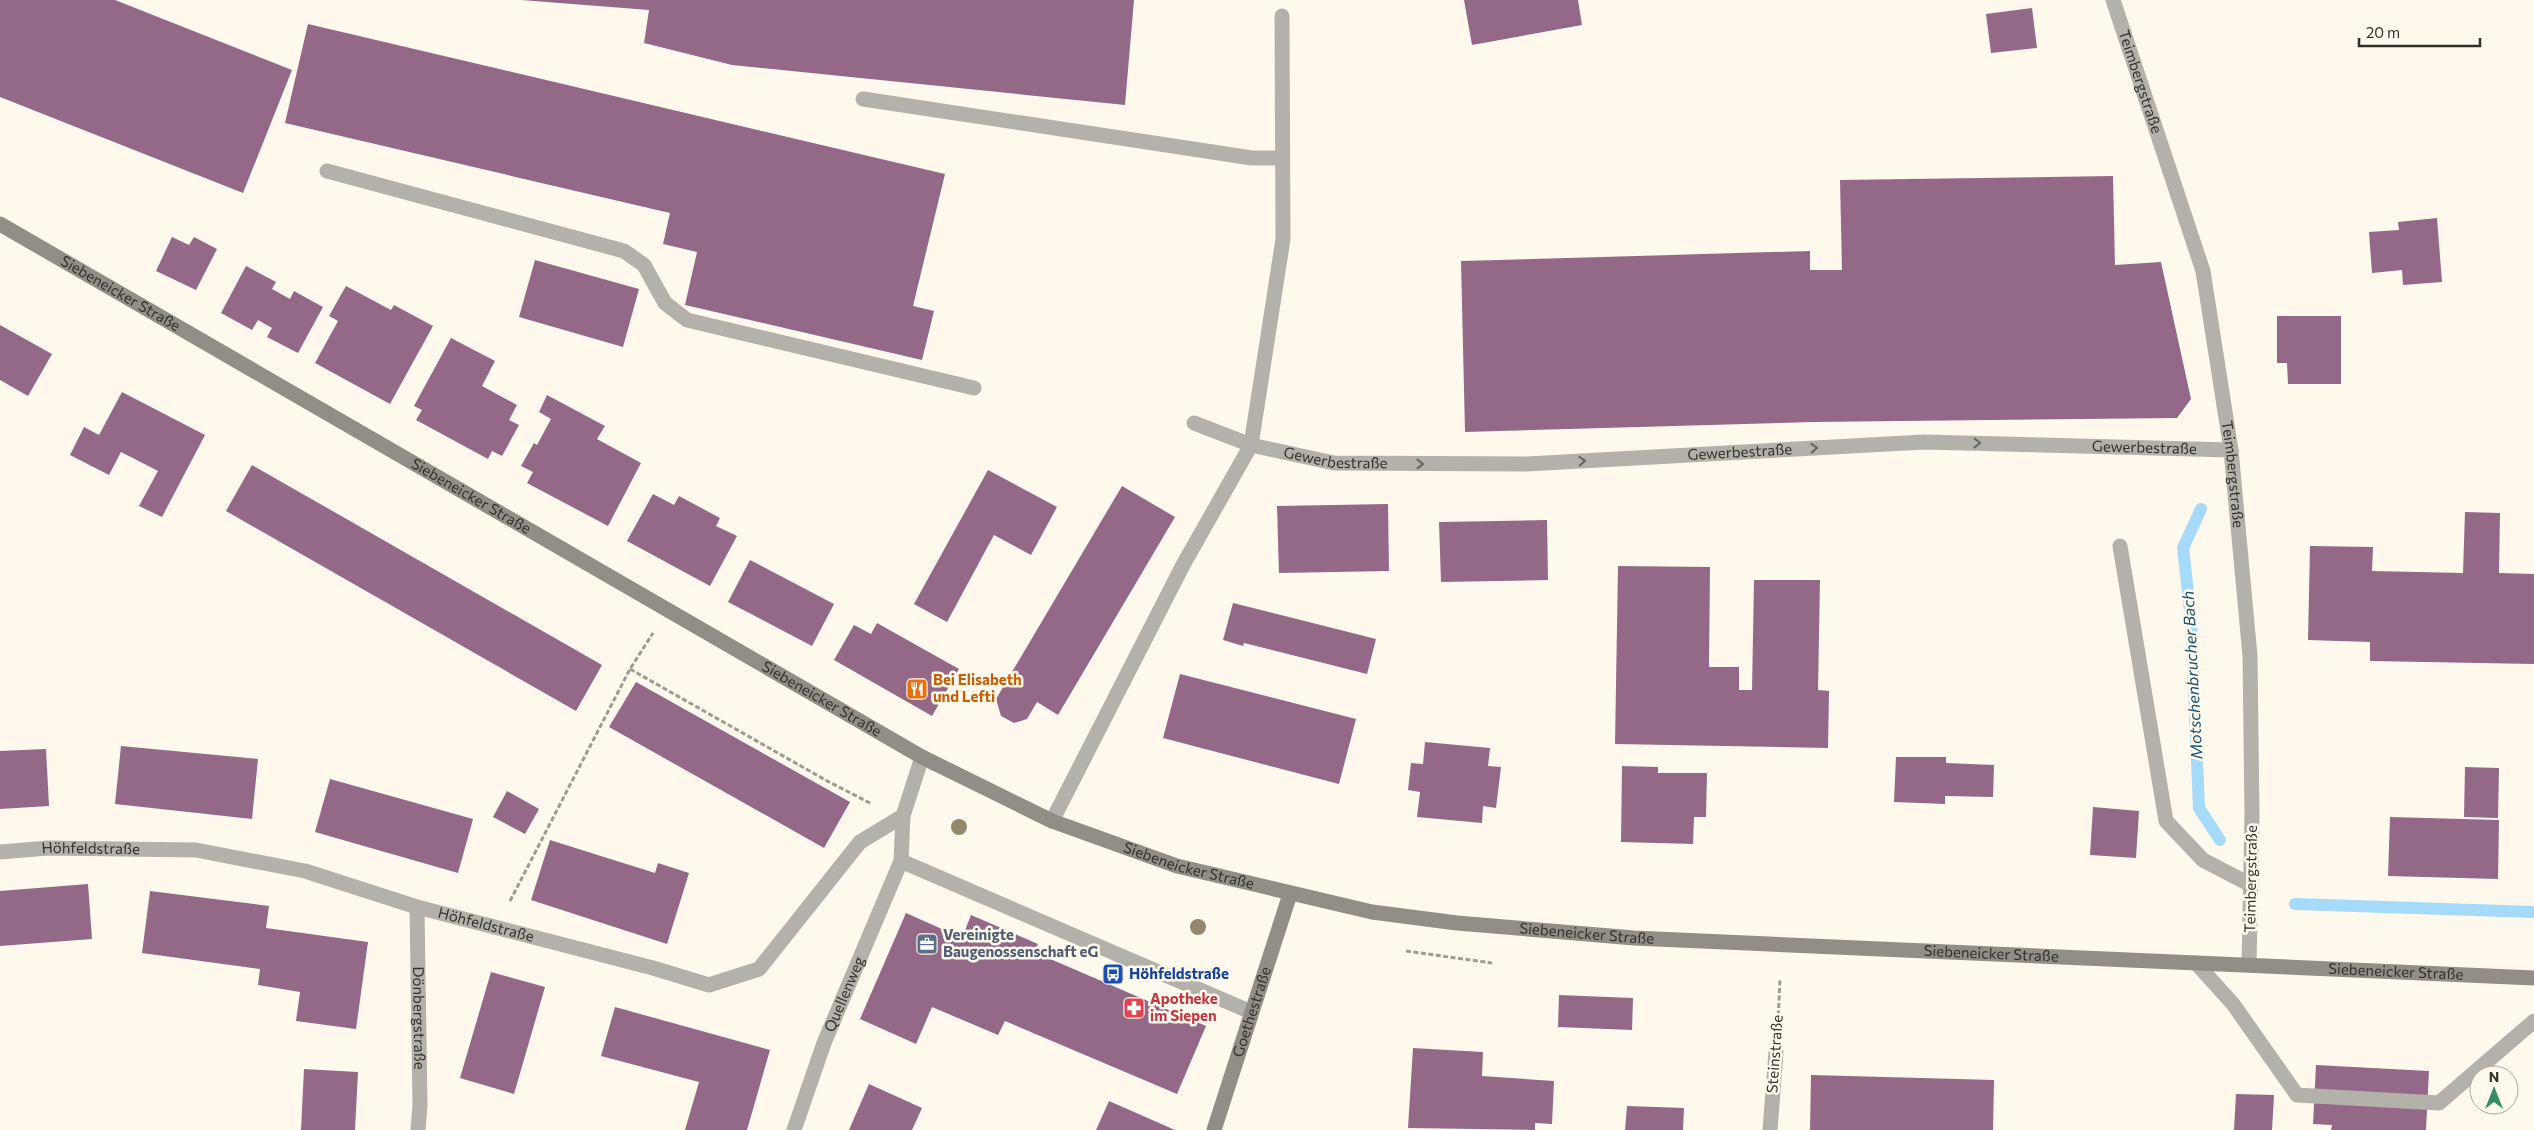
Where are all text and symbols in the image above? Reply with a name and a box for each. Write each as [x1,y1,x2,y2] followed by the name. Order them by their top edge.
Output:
[2359,15,2480,47] scale bar
[2366,23,2400,41] text: 20 m
[2116,27,2167,135] street label: Teimbergstraße
[58,251,184,334] street label: Siebeneicker Straße
[2219,419,2248,529] street label: Teimbergstraße
[2092,436,2197,457] street label: Gewerbestraße
[1973,438,1981,449] one-way arrow
[1687,439,1793,463] street label: Gewerbestraße
[1282,442,1388,471] street label: Gewerbestraße
[1811,443,1819,454] one-way arrow
[408,454,535,537] street label: Siebeneicker Straße
[1579,456,1587,467] one-way arrow
[1416,459,1424,469] one-way arrow
[2178,590,2205,760] water label: Motschenbrucher Bach
[759,656,885,740] street label: Siebeneicker Straße
[933,670,1022,705] place label: Bei Elisabeth und Lefti
[905,677,929,701] restaurant icon: Bei Elisabeth und Lefti
[2240,825,2260,933] street label: Teimbergstraße
[1121,837,1256,892] street label: Siebeneicker Straße
[41,838,140,857] street label: Höhfeldstraße
[436,903,536,945] street label: Höhfeldstraße
[1519,918,1655,947] street label: Siebeneicker Straße
[943,925,1098,960] place label: Vereinigte Baugenossenschaft eG
[915,932,939,956] office icon: Vereinigte Baugenossenschaft eG
[1923,941,2059,965] street label: Siebeneicker Straße
[820,953,868,1034] street label: Quellenweg
[2328,959,2464,983] street label: Siebeneicker Straße
[1101,962,1125,986] bus stop icon: Höhfeldstraße
[1129,964,1229,982] place label: Höhfeldstraße
[1228,964,1274,1059] street label: Goethestraße
[410,966,429,1070] street label: Dönbergstraße
[1150,989,1218,1024] place label: Apotheke im Siepen
[1122,996,1146,1020] pharmacy icon: Apotheke im Siepen
[1762,1014,1786,1094] street label: Steinstraße
[2469,1065,2519,1115] north arrow
[2489,1068,2499,1085] text: N

